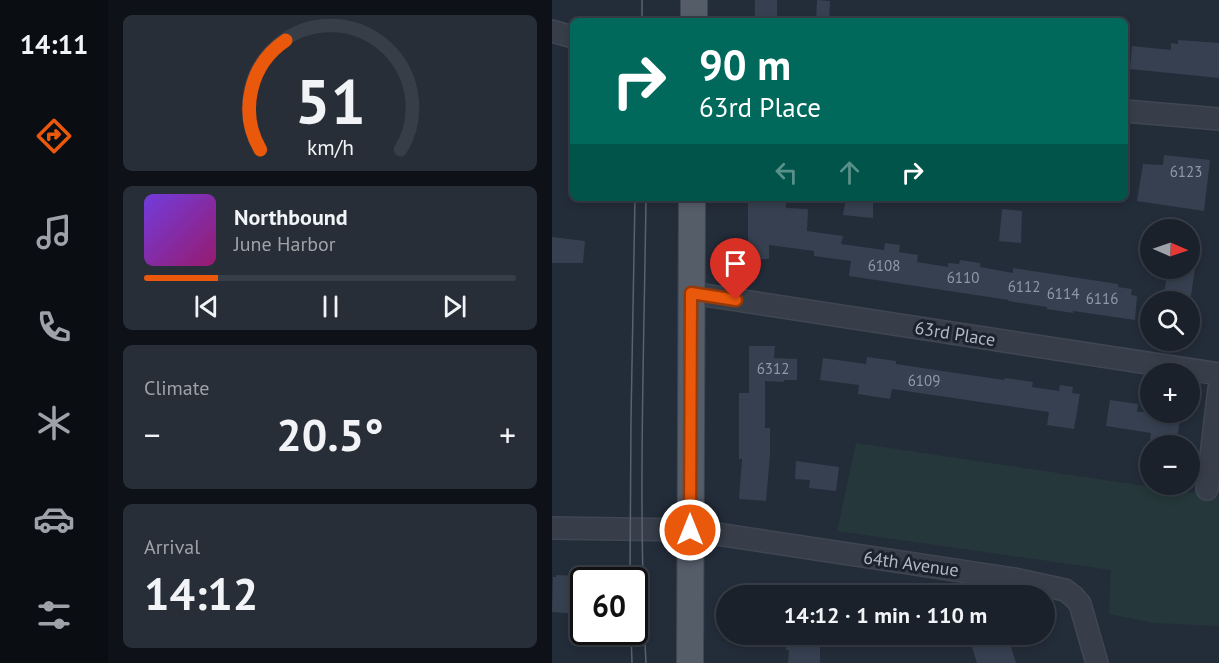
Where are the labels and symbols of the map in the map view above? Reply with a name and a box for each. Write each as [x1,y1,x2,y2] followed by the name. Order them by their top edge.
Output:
[1170,162,1202,181] house number: 6123
[1140,219,1200,279] north arrow
[710,238,761,300] pin
[868,256,900,275] house number: 6108
[947,268,979,287] house number: 6110
[1008,277,1040,296] house number: 6112
[1047,284,1079,303] house number: 6114
[1086,289,1118,308] house number: 6116
[913,316,997,351] street label: 63rd Place
[757,359,789,378] house number: 6312
[908,371,940,390] house number: 6109
[658,498,722,562] position arrow
[862,545,960,582] street label: 64th Avenue
[570,567,648,645] speed limit sign: 60

